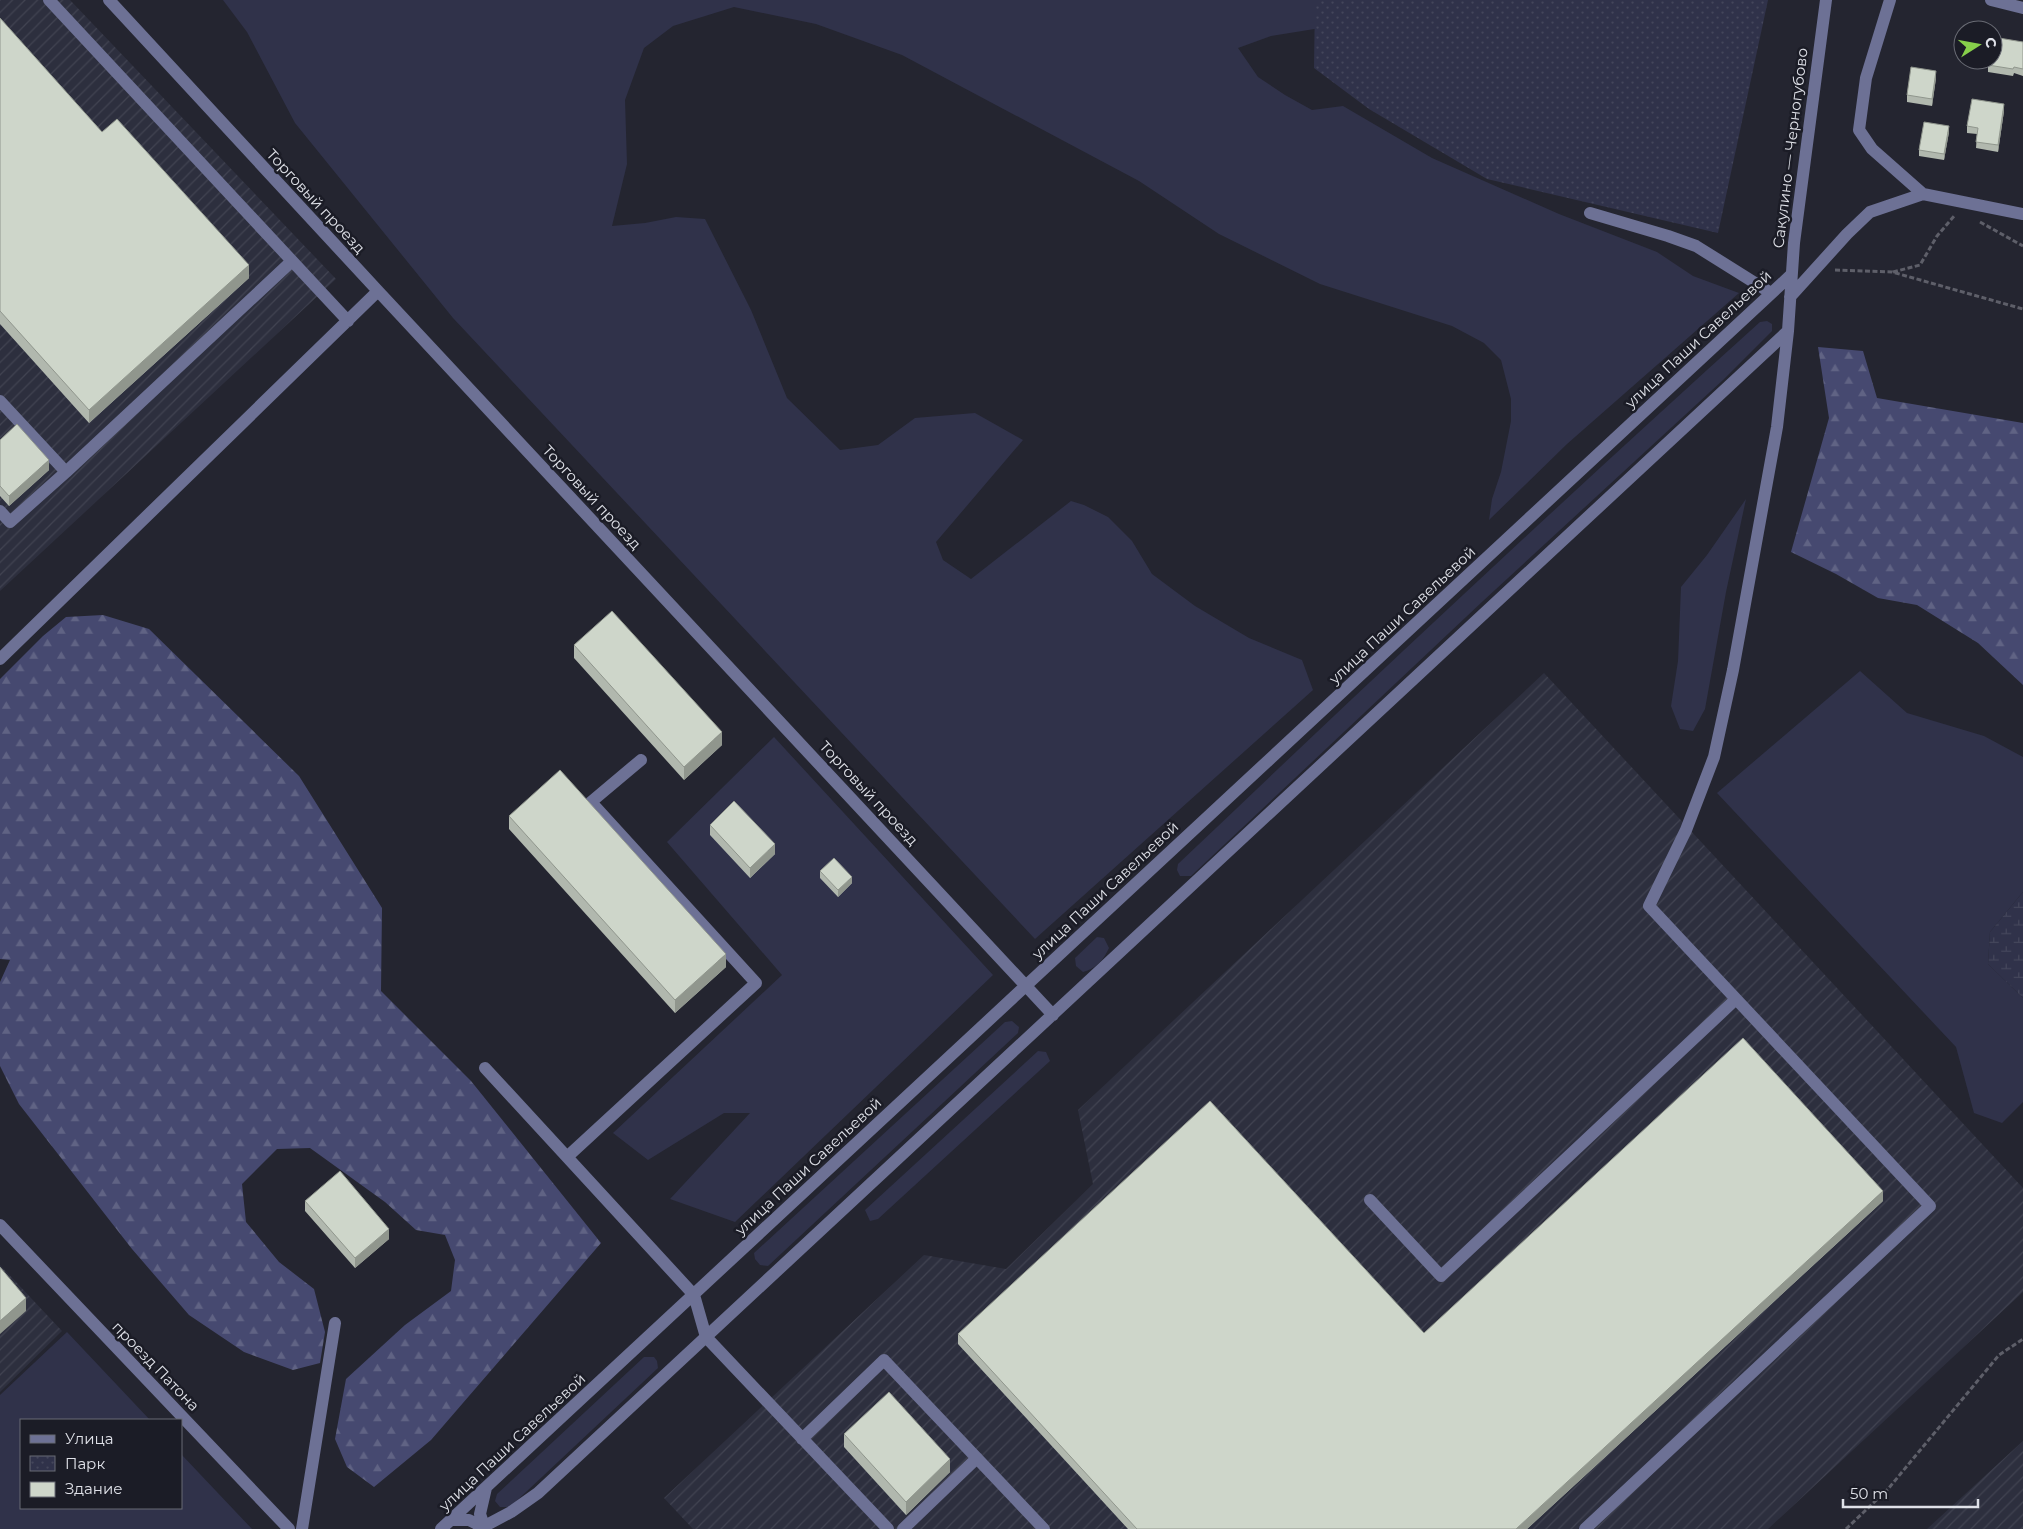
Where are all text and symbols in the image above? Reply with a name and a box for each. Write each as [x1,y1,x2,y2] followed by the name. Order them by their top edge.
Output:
[1953,20,2003,70] north arrow
[1981,36,2001,49] text: С
[1768,47,1812,249] street label: Сакулино — Черногубово
[263,145,370,257] street label: Торговый проезд
[1620,266,1775,413] street label: улица Паши Савельевой
[539,441,646,553] street label: Торговый проезд
[1324,542,1479,689] street label: улица Паши Савельевой
[816,737,923,849] street label: Торговый проезд
[1027,817,1182,964] street label: улица Паши Савельевой
[730,1093,885,1240] street label: улица Паши Савельевой
[108,1317,204,1415] street label: проезд Патона
[434,1369,589,1516] street label: улица Паши Савельевой
[20,1419,182,1509] legend
[65,1429,113,1448] text: Улица
[65,1454,105,1473] text: Парк
[1843,1476,1978,1508] scale bar
[65,1479,123,1498] text: Здание
[1850,1484,1888,1503] text: 50 m

